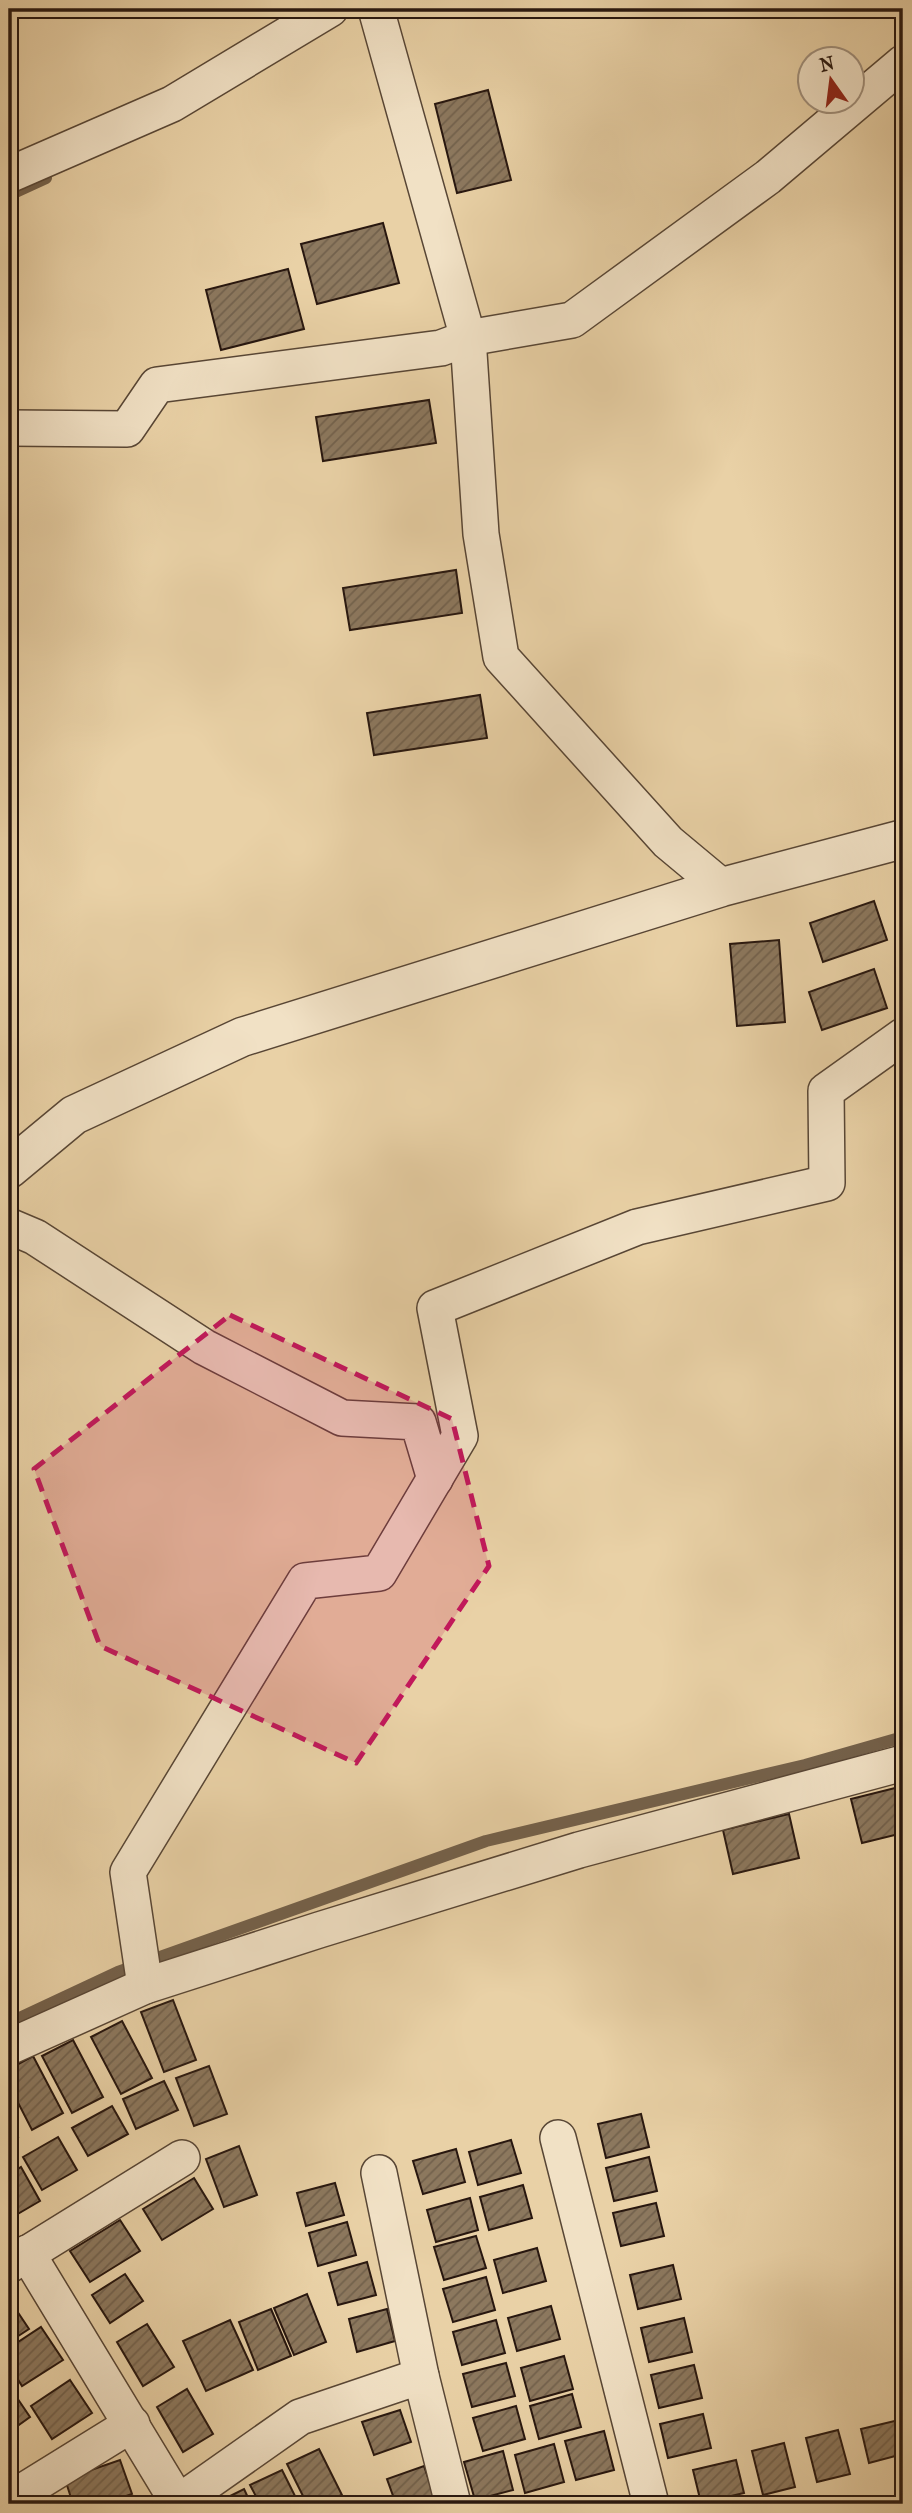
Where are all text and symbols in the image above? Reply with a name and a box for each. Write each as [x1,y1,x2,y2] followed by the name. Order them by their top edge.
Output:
[796,46,866,116] north arrow
[817,52,837,77] text: N

